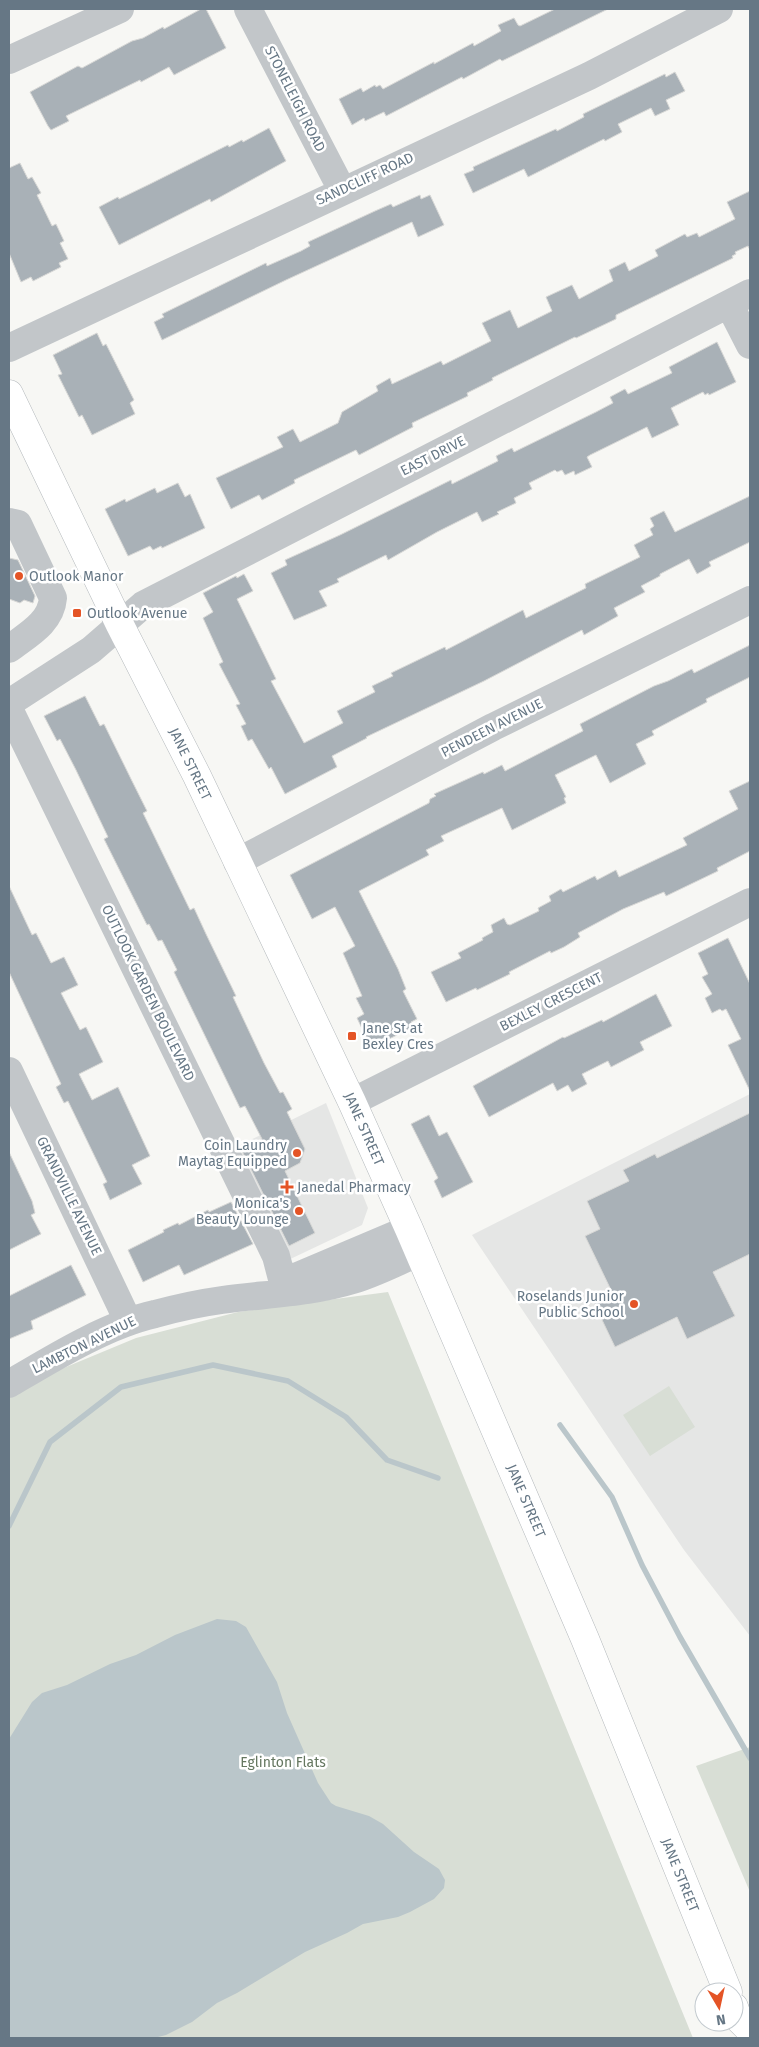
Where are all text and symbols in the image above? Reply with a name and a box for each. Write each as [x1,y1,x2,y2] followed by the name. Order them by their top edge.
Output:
[261,43,329,155] street label: STONELEIGH ROAD
[314,149,416,209] street label: SANDCLIFF ROAD
[398,432,468,480] street label: EAST DRIVE
[29,568,124,585] place label: Outlook Manor
[13,570,25,582] marker: Outlook Manor
[87,605,187,622] place label: Outlook Avenue
[71,607,83,619] marker: Outlook Avenue
[438,695,546,761] street label: PENDEEN AVENUE
[165,725,215,804] street label: JANE STREET
[98,902,198,1084] street label: OUTLOOK GARDEN BOULEVARD
[497,968,606,1035] street label: BEXLEY CRESCENT
[362,1020,434,1053] place label: Jane St at Bexley Cres
[346,1030,358,1042] marker: Jane St at Bexley Cres
[340,1090,388,1169] street label: JANE STREET
[33,1134,105,1258] street label: GRANDVILLE AVENUE
[178,1137,287,1170] place label: Coin Laundry Maytag Equipped
[291,1147,303,1159] marker: Coin Laundry Maytag Equipped
[297,1179,411,1196] place label: Janedal Pharmacy
[281,1181,293,1193] marker: Janedal Pharmacy
[196,1195,289,1228] place label: Monica's Beauty Lounge
[293,1205,305,1217] marker: Monica's Beauty Lounge
[517,1288,625,1321] place label: Roselands Junior Public School
[628,1298,640,1310] marker: Roselands Junior Public School
[29,1313,139,1377] street label: LAMBTON AVENUE
[503,1462,549,1541] street label: JANE STREET
[240,1754,326,1771] park label: Eglinton Flats
[657,1836,703,1915] street label: JANE STREET
[694,1982,744,2032] north arrow
[715,2010,727,2028] text: N

